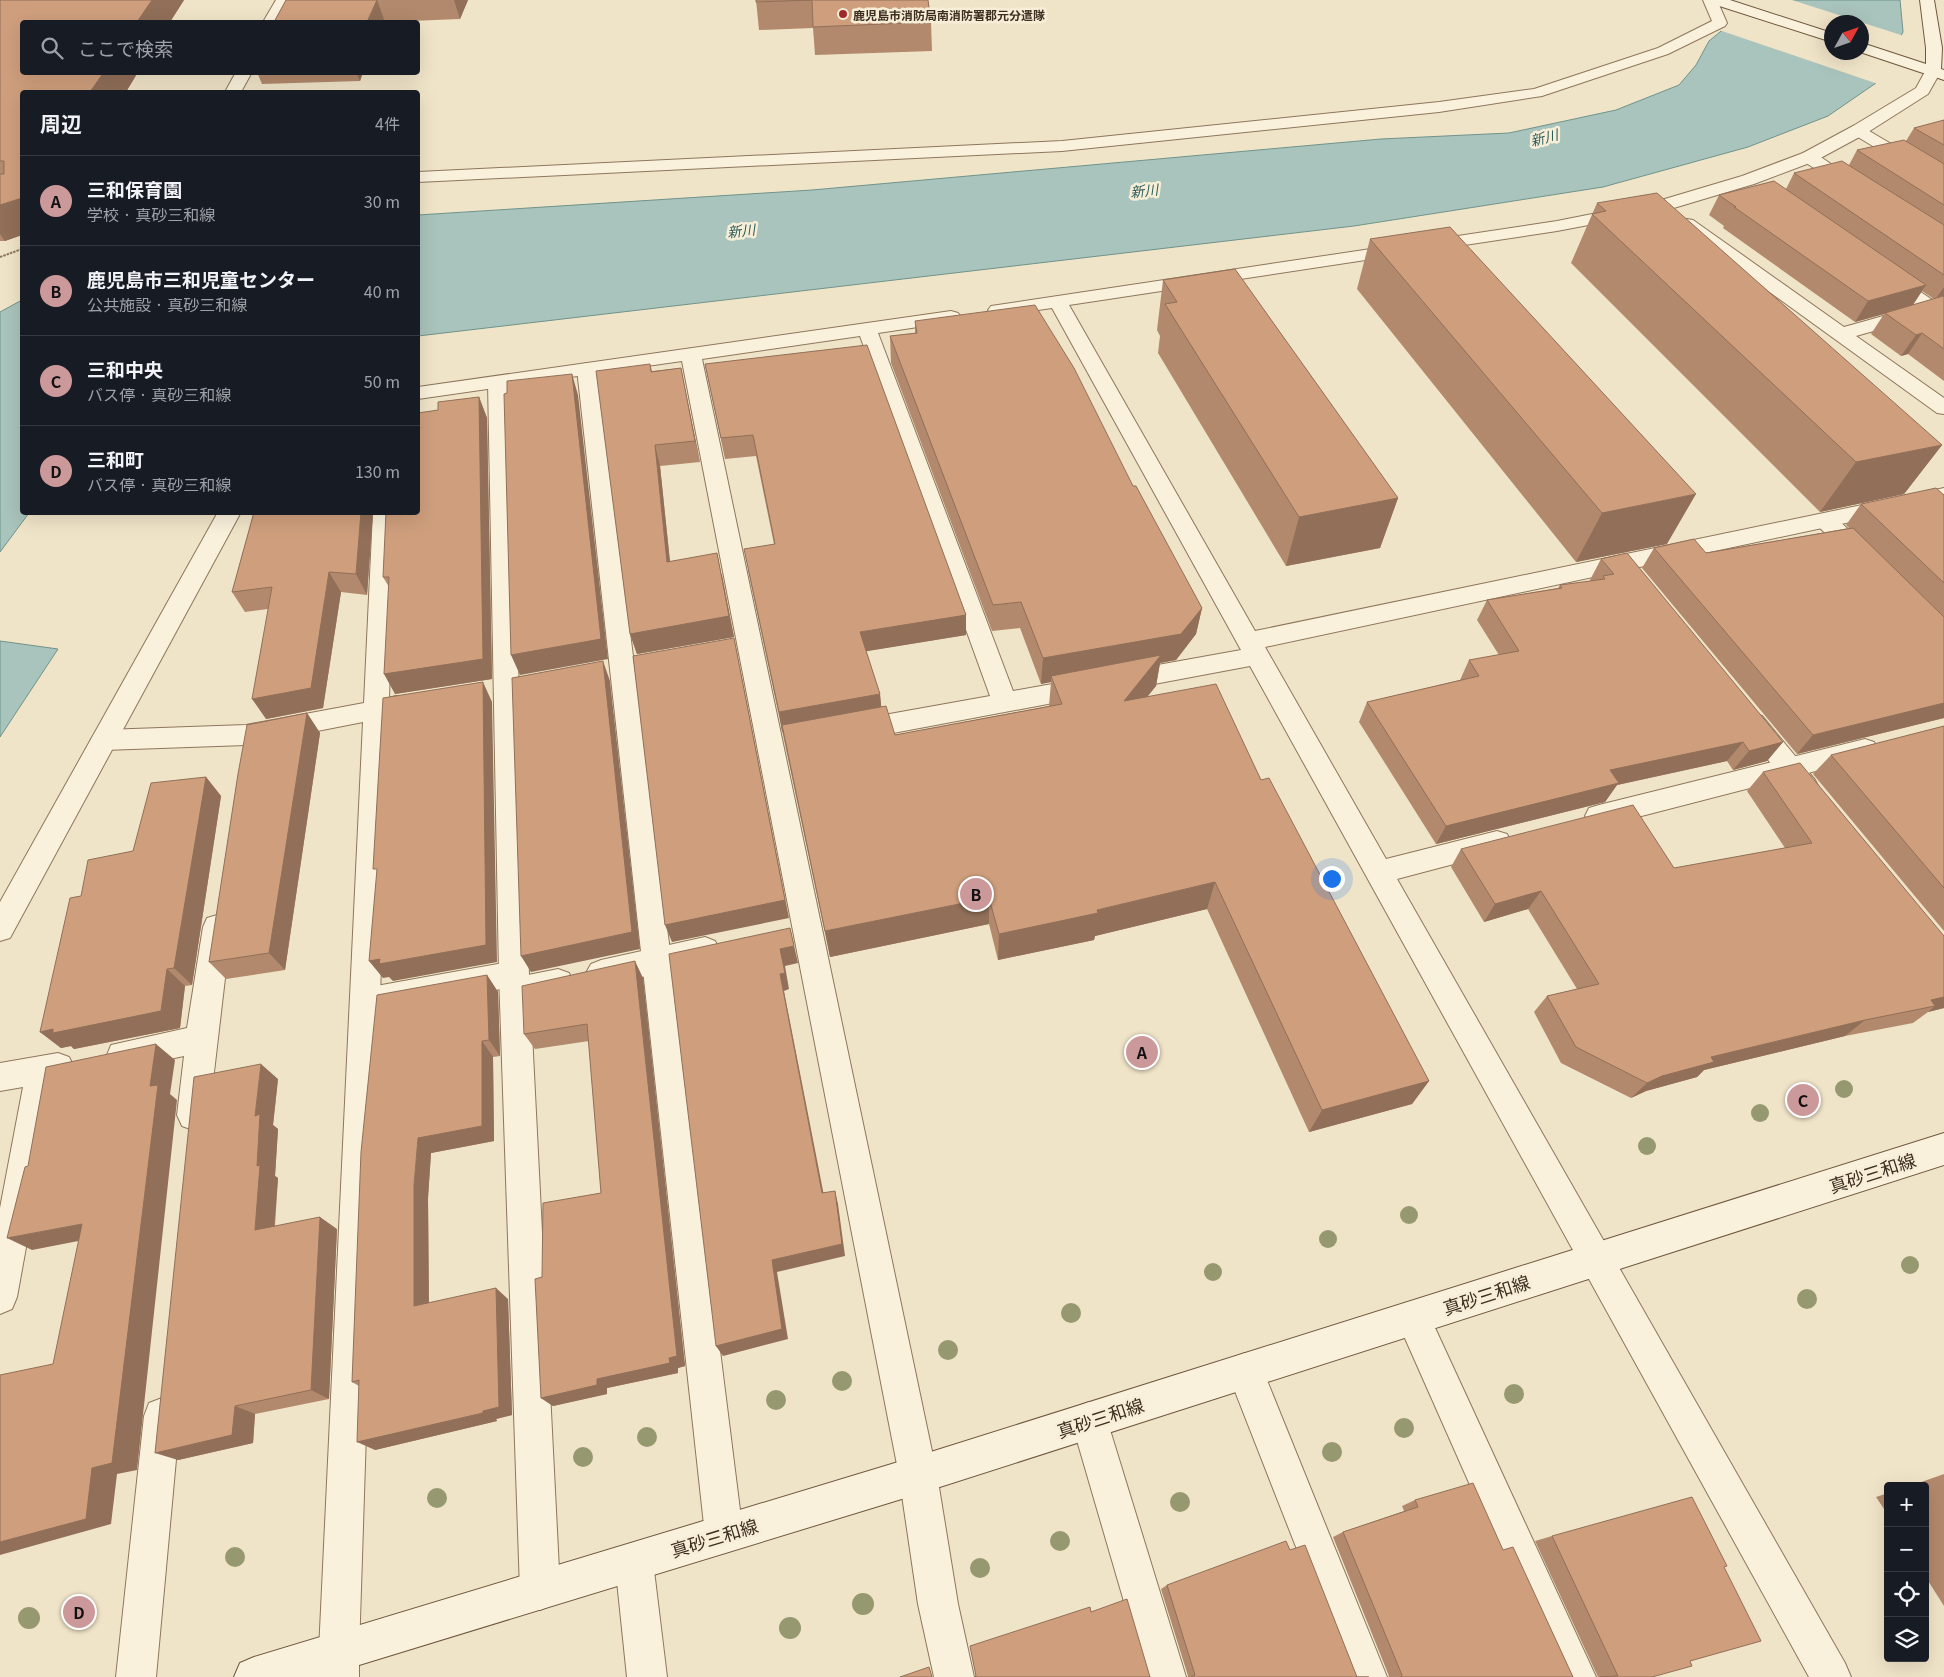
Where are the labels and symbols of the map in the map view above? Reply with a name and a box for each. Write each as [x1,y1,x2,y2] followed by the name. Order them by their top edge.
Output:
[853,6,1045,23] place label: 鹿児島市消防局南消防署郡元分遣隊
[837,8,849,20] marker: 鹿児島市消防局南消防署郡元分遣隊
[1824,15,1869,60] north arrow
[1528,123,1562,150] water label: 新川
[1129,178,1161,201] water label: 新川
[726,218,758,241] water label: 新川
[1319,866,1345,892] your location
[960,875,992,913] pin: B
[1126,1033,1158,1071] pin: A
[1787,1081,1819,1119] pin: C
[1825,1146,1919,1198] street label: 真砂三和線
[1439,1268,1533,1320] street label: 真砂三和線
[1053,1391,1147,1443] street label: 真砂三和線
[667,1511,761,1563] street label: 真砂三和線
[63,1593,95,1631] pin: D

